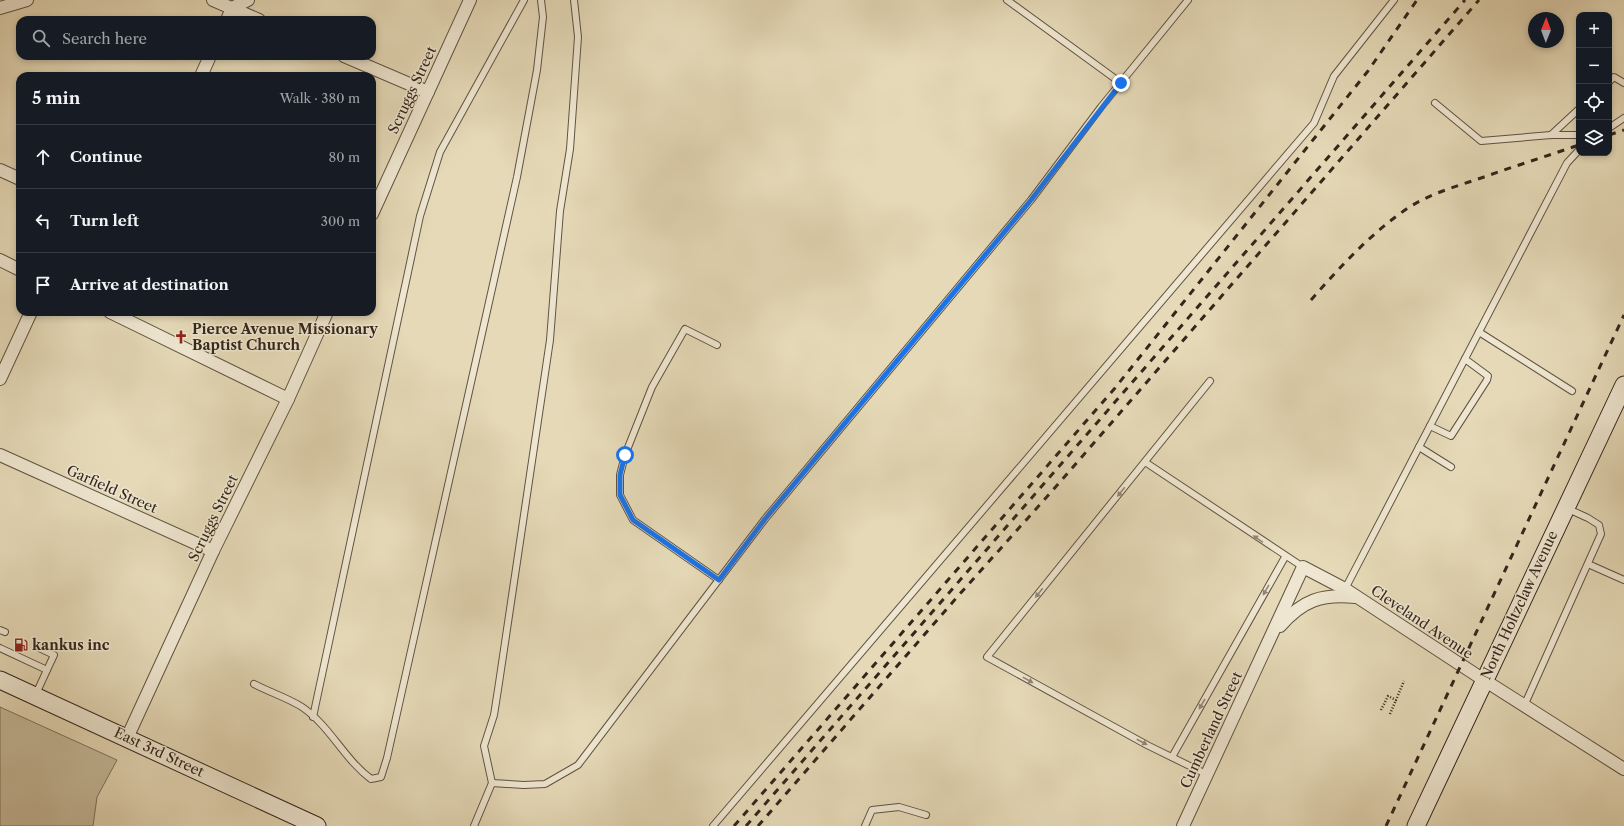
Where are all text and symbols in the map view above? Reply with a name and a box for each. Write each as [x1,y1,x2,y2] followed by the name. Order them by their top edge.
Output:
[1528,12,1564,48] north arrow
[1576,12,1612,156] map controls
[1576,12,1612,48] button: +
[16,16,376,60] search box
[30,27,52,49] icon: search
[62,29,147,48] text: Search here
[384,43,440,137] street label: Scruggs Street
[1576,48,1612,84] button: −
[1112,74,1130,92] route end
[1576,84,1612,120] button: locate
[32,88,80,108] text: 5 min
[280,90,360,106] text: Walk · 380 m
[1576,120,1612,156] button: layers
[32,146,54,168] icon: ahead
[70,147,142,166] text: Continue
[328,149,360,165] text: 80 m
[32,210,54,232] icon: left
[70,211,139,230] text: Turn left
[321,213,360,229] text: 300 m
[32,274,54,296] icon: arrive
[70,275,229,294] text: Arrive at destination
[192,320,378,354] place label: Pierce Avenue Missionary Baptist Church
[173,329,189,345] church icon: Pierce Avenue Missionary Baptist Church
[616,446,634,464] route start
[64,461,160,517] street label: Garfield Street
[184,472,242,564] street label: Scruggs Street
[1116,487,1125,497] one-way arrow
[1477,528,1562,682] street label: North Holtzclaw Avenue
[1253,535,1264,543] one-way arrow
[1368,581,1477,663] street label: Cleveland Avenue
[1263,585,1270,596] one-way arrow
[1034,588,1043,598] one-way arrow
[32,636,110,654] place label: kankus inc
[13,637,29,653] fuel station icon: kankus inc
[1176,669,1246,791] street label: Cumberland Street
[1022,677,1034,683] one-way arrow
[1199,698,1205,709] one-way arrow
[111,723,207,781] street label: East 3rd Street
[1136,739,1148,746] one-way arrow

